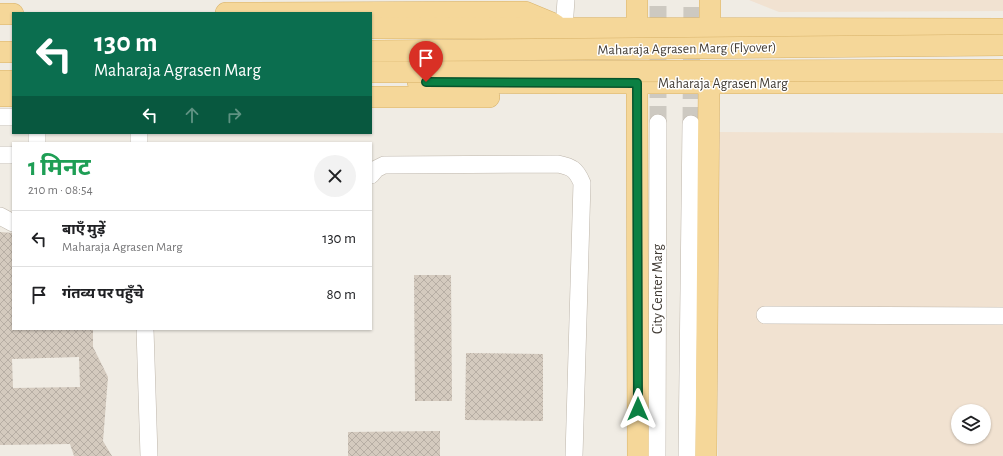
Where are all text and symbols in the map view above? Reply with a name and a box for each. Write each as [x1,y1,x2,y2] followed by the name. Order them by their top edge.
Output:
[28,28,80,80] icon: left
[94,29,158,57] text: 130 m
[597,40,777,58] street label: Maharaja Agrasen Marg (Flyover)
[409,41,443,82] pin
[415,47,437,69] icon: arrive
[94,62,261,80] text: Maharaja Agrasen Marg
[658,77,788,91] street label: Maharaja Agrasen Marg
[139,104,161,126] icon: left
[181,104,203,126] icon: ahead
[223,104,245,126] icon: right
[314,155,356,197] button: close
[28,156,91,180] text: 1 मिनट
[28,184,93,197] text: 210 m · 08:54
[62,222,105,237] text: बाएँ मुड़ें
[28,228,50,250] icon: left
[322,231,356,246] text: 130 m
[62,241,183,254] text: Maharaja Agrasen Marg
[651,244,665,334] street label: City Center Marg
[28,284,50,306] icon: arrive
[62,286,144,301] text: गंतव्य पर पहुँचे
[326,287,356,302] text: 80 m
[617,388,659,430] position arrow
[951,404,991,444] map controls
[951,404,991,444] button: layers

